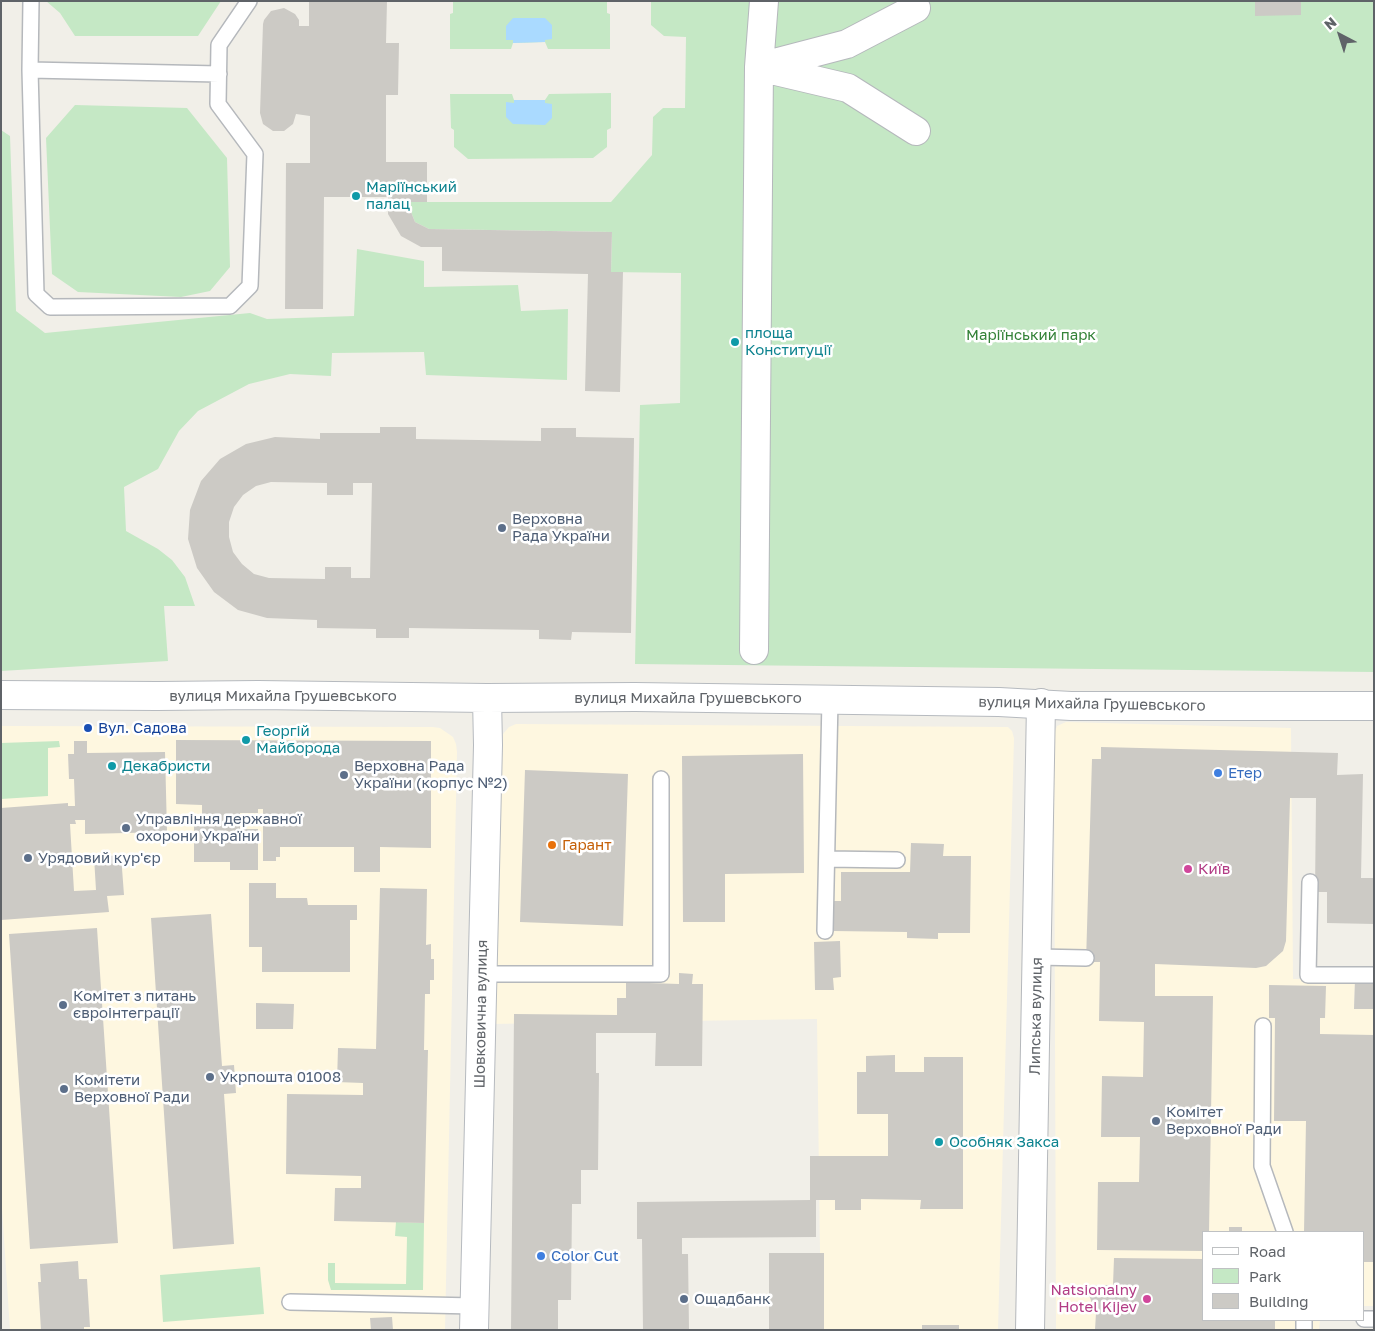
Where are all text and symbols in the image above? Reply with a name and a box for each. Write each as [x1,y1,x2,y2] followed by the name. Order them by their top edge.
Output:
[1315,10,1365,60] north arrow
[1320,13,1340,33] text: N
[366,178,457,213] place label: Маріїнський палац
[350,190,362,202] marker: Маріїнський палац
[745,324,832,359] place label: площа Конституції
[966,326,1096,344] park label: Маріїнський парк
[729,336,741,348] marker: площа Конституції
[512,510,610,545] place label: Верховна Рада України
[496,522,508,534] marker: Верховна Рада України
[169,687,397,705] street label: вулиця Михайла Грушевського
[574,689,802,707] street label: вулиця Михайла Грушевського
[978,693,1206,715] street label: вулиця Михайла Грушевського
[98,719,187,737] place label: Вул. Садова
[82,722,94,734] marker: Вул. Садова
[256,722,340,757] place label: Георгій Майборода
[240,734,252,746] marker: Георгій Майборода
[122,757,210,775] place label: Декабристи
[354,757,508,792] place label: Верховна Рада України (корпус №2)
[106,760,118,772] marker: Декабристи
[1228,764,1262,782] place label: Етер
[1212,767,1224,779] marker: Етер
[338,769,350,781] marker: Верховна Рада України (корпус №2)
[136,810,302,845] place label: Управління державної охорони України
[120,822,132,834] marker: Управління державної охорони України
[562,836,612,854] place label: Гарант
[546,839,558,851] marker: Гарант
[38,849,161,867] place label: Урядовий кур'єр
[22,852,34,864] marker: Урядовий кур'єр
[1198,860,1230,878] place label: Київ
[1182,863,1194,875] marker: Київ
[471,939,491,1089] street label: Шовковична вулиця
[1026,957,1046,1075] street label: Липська вулиця
[73,987,196,1022] place label: Комітет з питань євроінтеграції
[57,999,69,1011] marker: Комітет з питань євроінтеграції
[220,1068,341,1086] place label: Укрпошта 01008
[74,1071,190,1106] place label: Комітети Верховної Ради
[204,1071,216,1083] marker: Укрпошта 01008
[58,1083,70,1095] marker: Комітети Верховної Ради
[1166,1103,1282,1138] place label: Комітет Верховної Ради
[1150,1115,1162,1127] marker: Комітет Верховної Ради
[949,1133,1059,1151] place label: Особняк Закса
[933,1136,945,1148] marker: Особняк Закса
[1202,1231,1365,1321] legend
[1249,1242,1286,1260] text: Road
[551,1247,619,1265] place label: Color Cut
[535,1250,547,1262] marker: Color Cut
[1249,1267,1281,1285] text: Park
[1050,1281,1137,1316] place label: Natsionalny Hotel Kijev
[694,1290,771,1308] place label: Ощадбанк
[1249,1292,1309,1310] text: Building
[678,1293,690,1305] marker: Ощадбанк
[1141,1293,1153,1305] marker: Natsionalny Hotel Kijev

